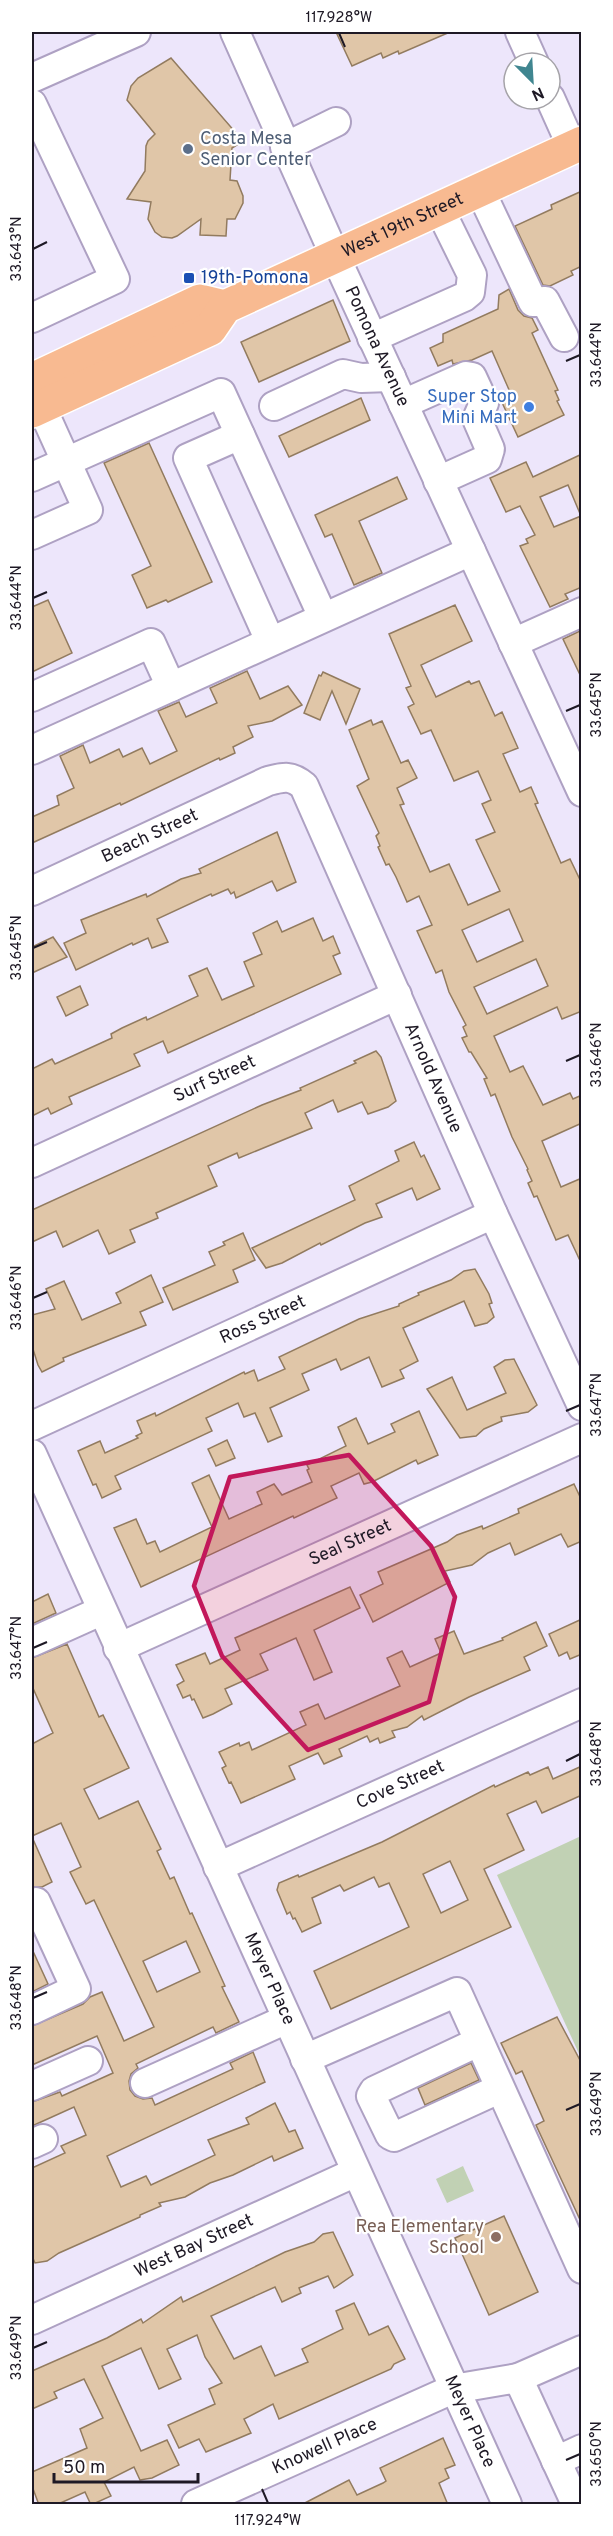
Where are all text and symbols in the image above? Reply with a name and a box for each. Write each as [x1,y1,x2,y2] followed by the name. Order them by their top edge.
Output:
[306,9,372,28] text: 117.928°W
[502,51,562,111] north arrow
[528,81,547,104] text: N
[200,128,311,172] place label: Costa Mesa Senior Center
[181,142,195,156] marker: Costa Mesa Senior Center
[338,188,467,263] street label: West 19th Street
[8,216,27,282] text: 33.643°N
[201,267,309,290] place label: 19th-Pomona
[182,271,196,285] marker: 19th-Pomona
[339,283,414,411] street label: Pomona Avenue
[588,322,607,388] text: 33.644°N
[427,386,517,430] place label: Super Stop Mini Mart
[522,400,536,414] marker: Super Stop Mini Mart
[8,565,27,631] text: 33.644°N
[588,672,607,738] text: 33.645°N
[98,804,202,869] street label: Beach Street
[8,915,27,981] text: 33.645°N
[399,1019,467,1137] street label: Arnold Avenue
[588,1022,607,1088] text: 33.646°N
[170,1050,259,1108] street label: Surf Street
[8,1265,27,1331] text: 33.646°N
[216,1290,309,1350] street label: Ross Street
[588,1373,607,1437] text: 33.647°N
[305,1514,395,1571] street label: Seal Street
[8,1616,27,1680] text: 33.647°N
[588,1721,607,1787] text: 33.648°N
[353,1755,448,1815] street label: Cove Street
[239,1929,300,2029] street label: Meyer Place
[8,1965,27,2031] text: 33.648°N
[588,2071,607,2137] text: 33.649°N
[131,2209,257,2283] street label: West Bay Street
[356,2216,484,2260] place label: Rea Elementary School
[489,2230,503,2244] marker: Rea Elementary School
[8,2315,27,2381] text: 33.649°N
[439,2372,501,2471] street label: Meyer Place
[268,2413,381,2480] street label: Knowell Place
[588,2421,607,2487] text: 33.650°N
[54,2446,198,2484] scale bar
[63,2457,105,2480] text: 50 m
[235,2512,301,2531] text: 117.924°W

